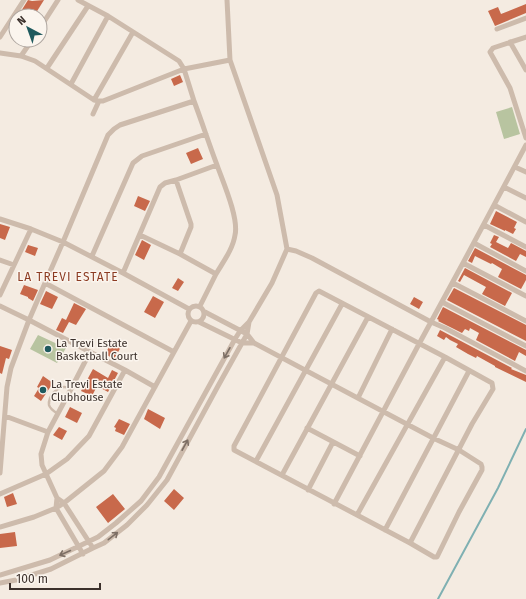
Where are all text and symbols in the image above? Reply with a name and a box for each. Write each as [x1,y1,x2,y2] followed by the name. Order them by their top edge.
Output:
[8,8,48,48] north arrow
[15,14,29,28] text: N
[17,270,119,284] district label: LA TREVI ESTATE
[56,337,138,363] place label: La Trevi Estate Basketball Court
[43,344,53,354] marker: La Trevi Estate Basketball Court
[222,347,230,359] one-way arrow
[51,378,123,404] place label: La Trevi Estate Clubhouse
[38,385,48,395] marker: La Trevi Estate Clubhouse
[182,439,190,451] one-way arrow
[107,532,118,540] one-way arrow
[59,550,71,557] one-way arrow
[10,565,100,591] scale bar
[16,572,48,586] text: 100 m

